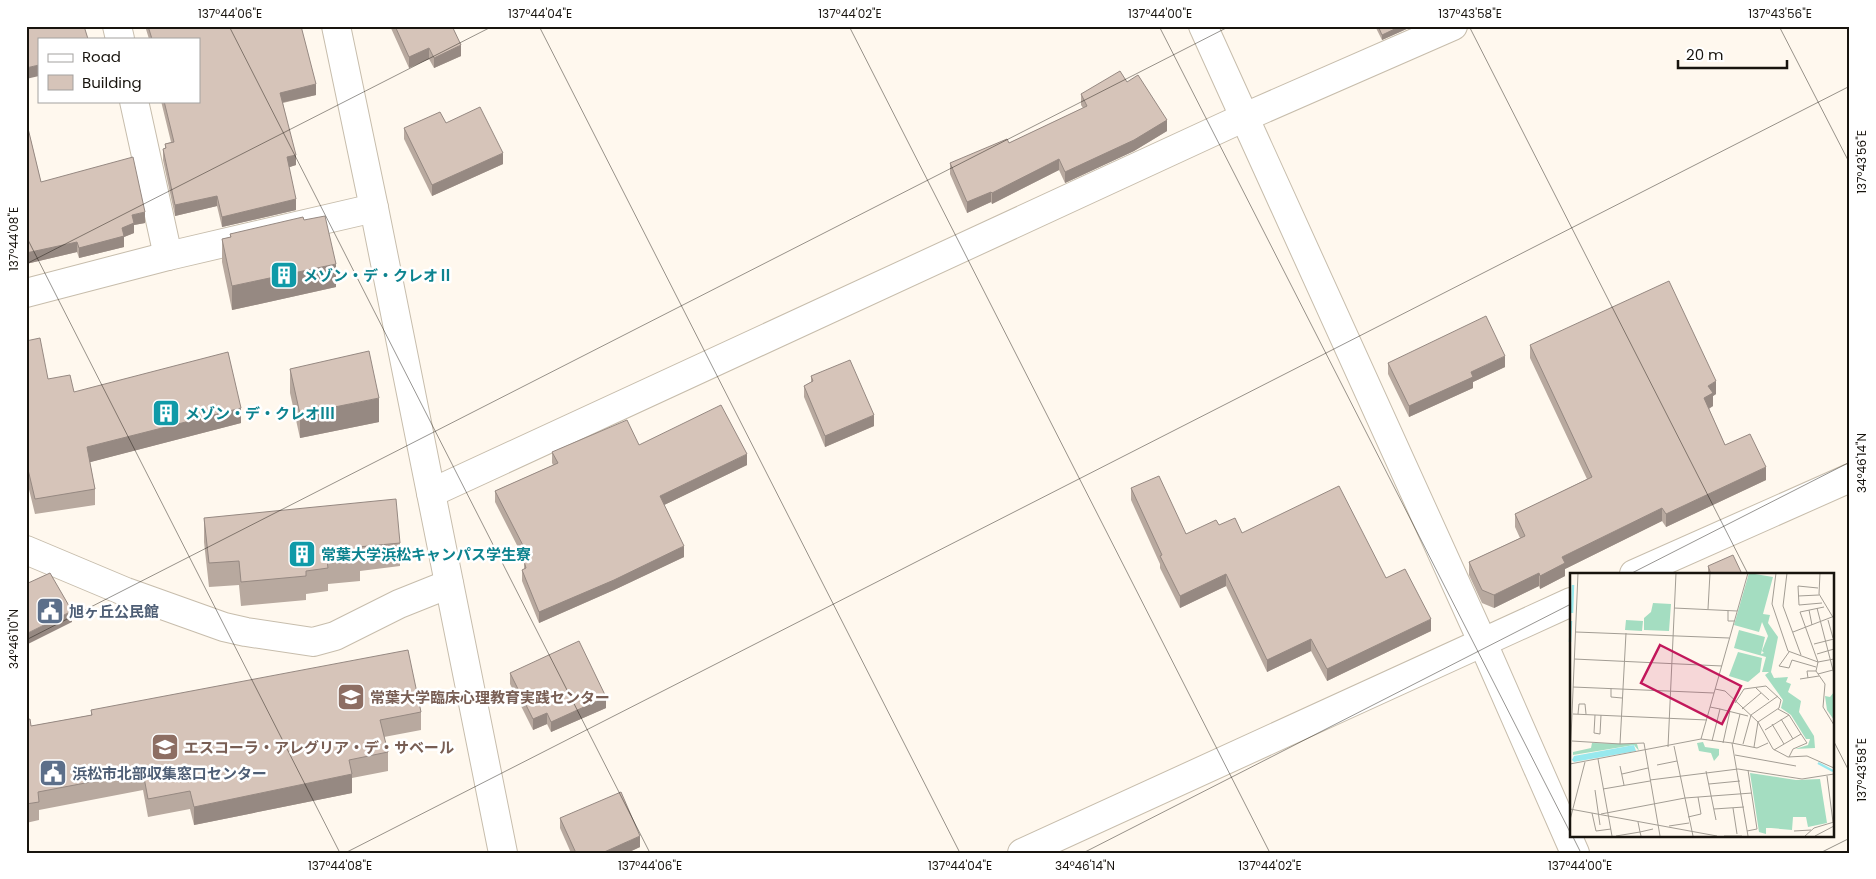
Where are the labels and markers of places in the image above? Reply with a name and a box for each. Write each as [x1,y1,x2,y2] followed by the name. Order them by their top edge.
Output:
[269,260,299,290] building icon: メゾン・デ・クレオⅡ
[303,265,453,286] place label: メゾン・デ・クレオⅡ
[151,398,181,428] building icon: メゾン・デ・クレオⅢ
[185,403,335,424] place label: メゾン・デ・クレオⅢ
[287,539,317,569] building icon: 常葉大学浜松キャンパス学生寮
[321,544,531,565] place label: 常葉大学浜松キャンパス学生寮
[35,596,65,626] public building icon: 旭ヶ丘公民館
[69,601,159,622] place label: 旭ヶ丘公民館
[336,682,366,712] school or university icon: 常葉大学臨床心理教育実践センター
[370,687,610,708] place label: 常葉大学臨床心理教育実践センター
[150,732,180,762] school or university icon: エスコーラ・アレグリア・デ・サベール
[184,737,454,758] place label: エスコーラ・アレグリア・デ・サベール
[38,758,68,788] public building icon: 浜松市北部収集窓口センター
[72,763,267,784] place label: 浜松市北部収集窓口センター

